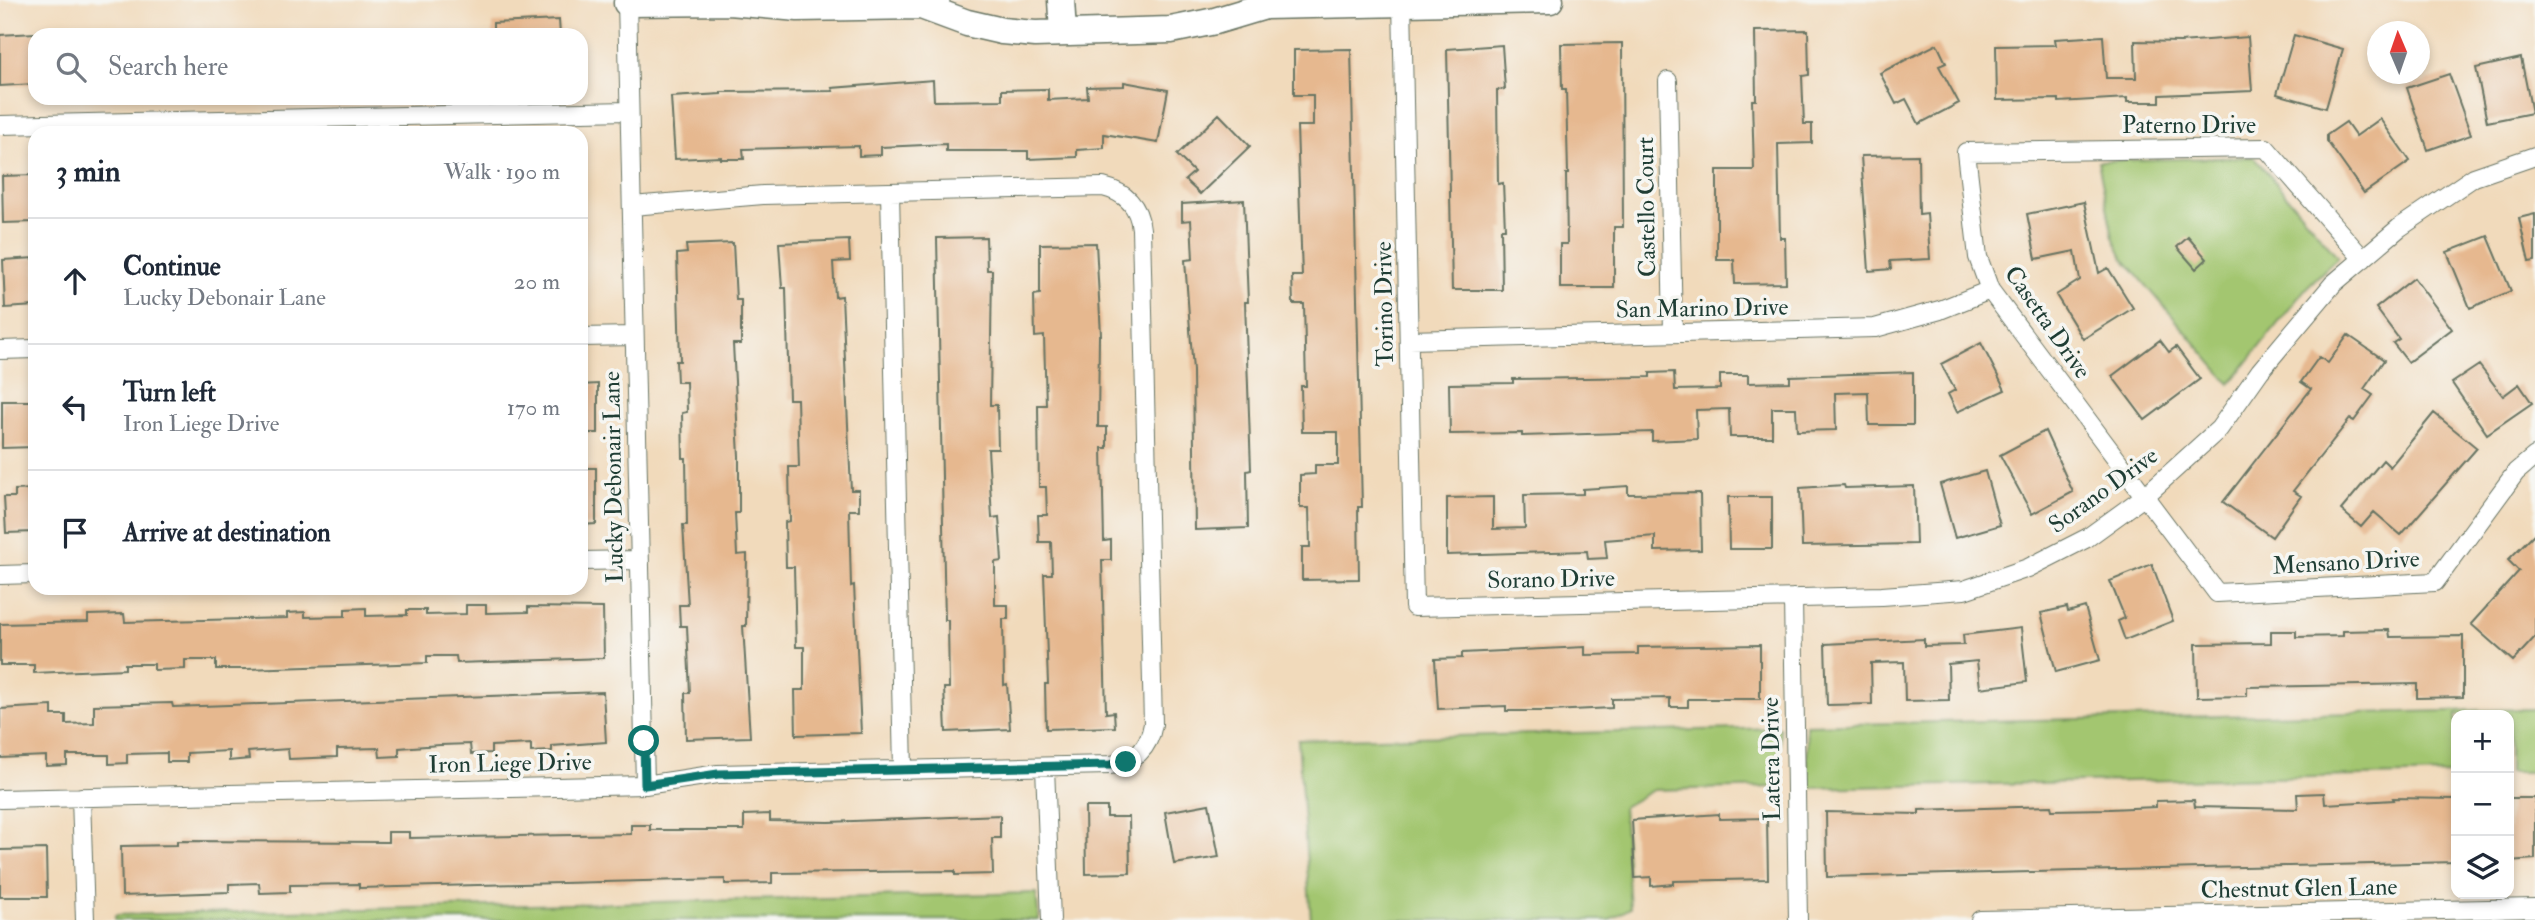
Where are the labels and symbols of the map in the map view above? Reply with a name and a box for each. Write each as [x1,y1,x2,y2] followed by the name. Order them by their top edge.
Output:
[2367,21,2430,84] north arrow
[2122,110,2256,141] street label: Paterno Drive
[1630,136,1663,277] street label: Castello Court
[1368,241,1401,367] street label: Torino Drive
[1997,260,2098,385] street label: Casetta Drive
[1615,291,1789,326] street label: San Marino Drive
[596,371,631,583] street label: Lucky Debonair Lane
[2043,440,2164,540] street label: Sorano Drive
[2272,543,2420,582] street label: Mensano Drive
[1487,563,1615,596] street label: Sorano Drive
[1755,697,1788,821] street label: Latera Drive
[628,725,659,756] route start
[1110,746,1141,777] route end
[428,747,592,780] street label: Iron Liege Drive
[2200,871,2398,906] street label: Chestnut Glen Lane

